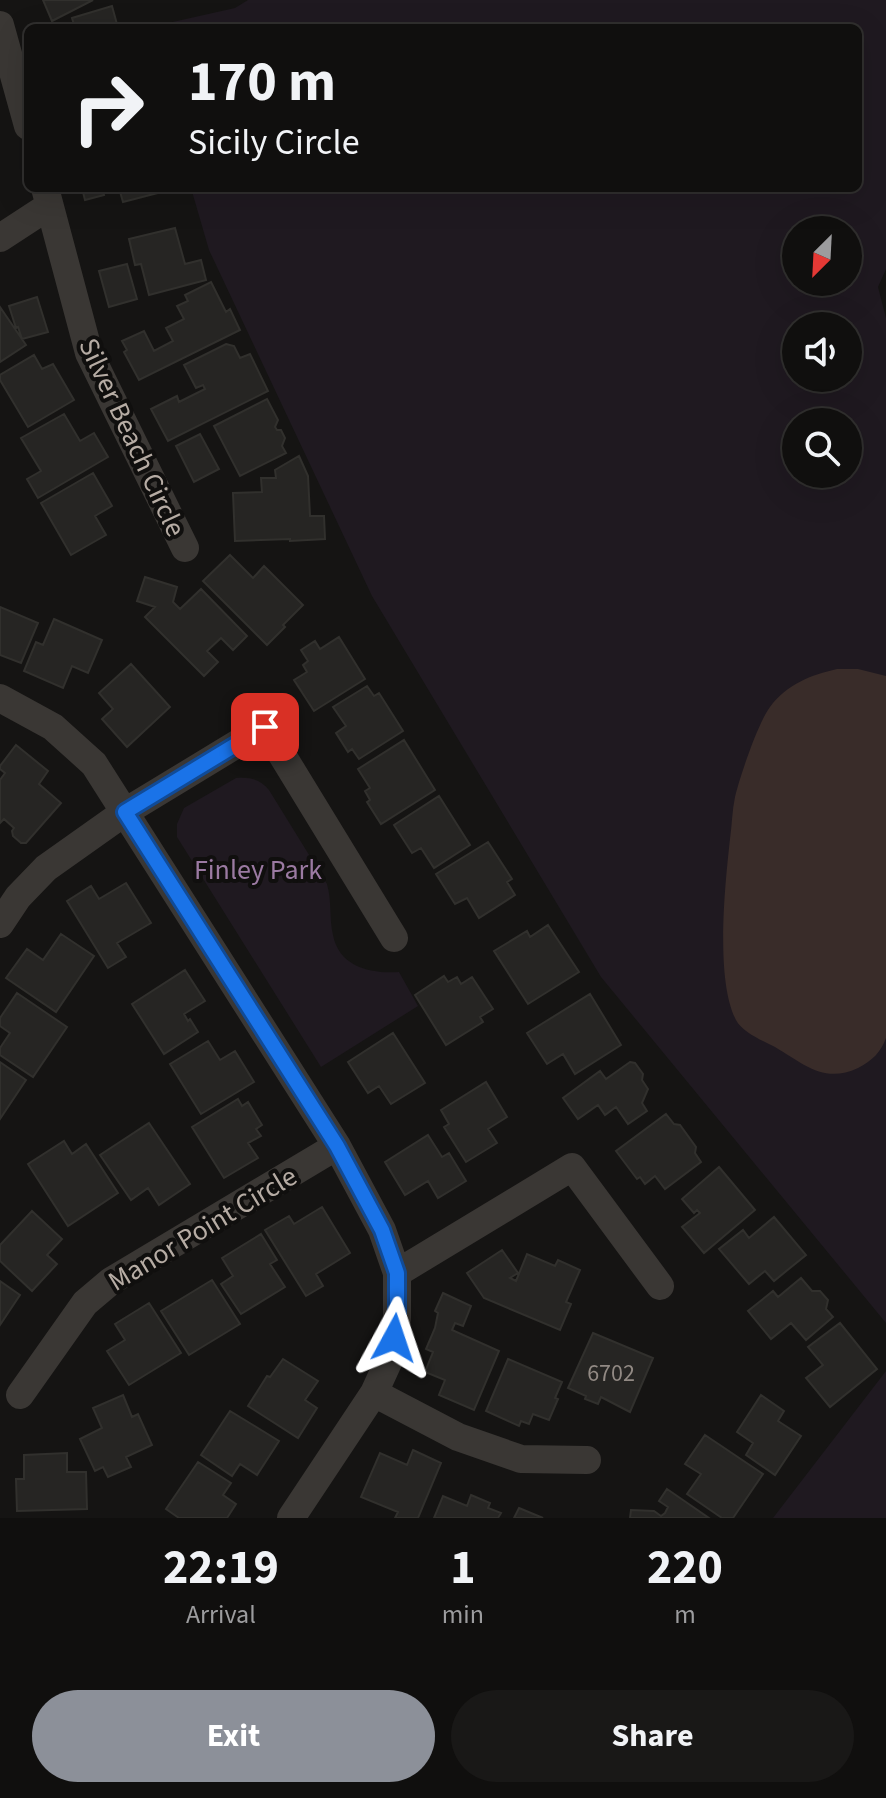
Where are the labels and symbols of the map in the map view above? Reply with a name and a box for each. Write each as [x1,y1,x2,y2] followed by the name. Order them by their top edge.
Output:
[782,216,862,296] north arrow
[69,332,196,543] street label: Silver Beach Circle
[231,693,299,761] pin
[194,850,322,890] park label: Finley Park
[100,1157,305,1301] street label: Manor Point Circle
[352,1296,436,1380] position arrow
[587,1356,635,1391] house number: 6702

